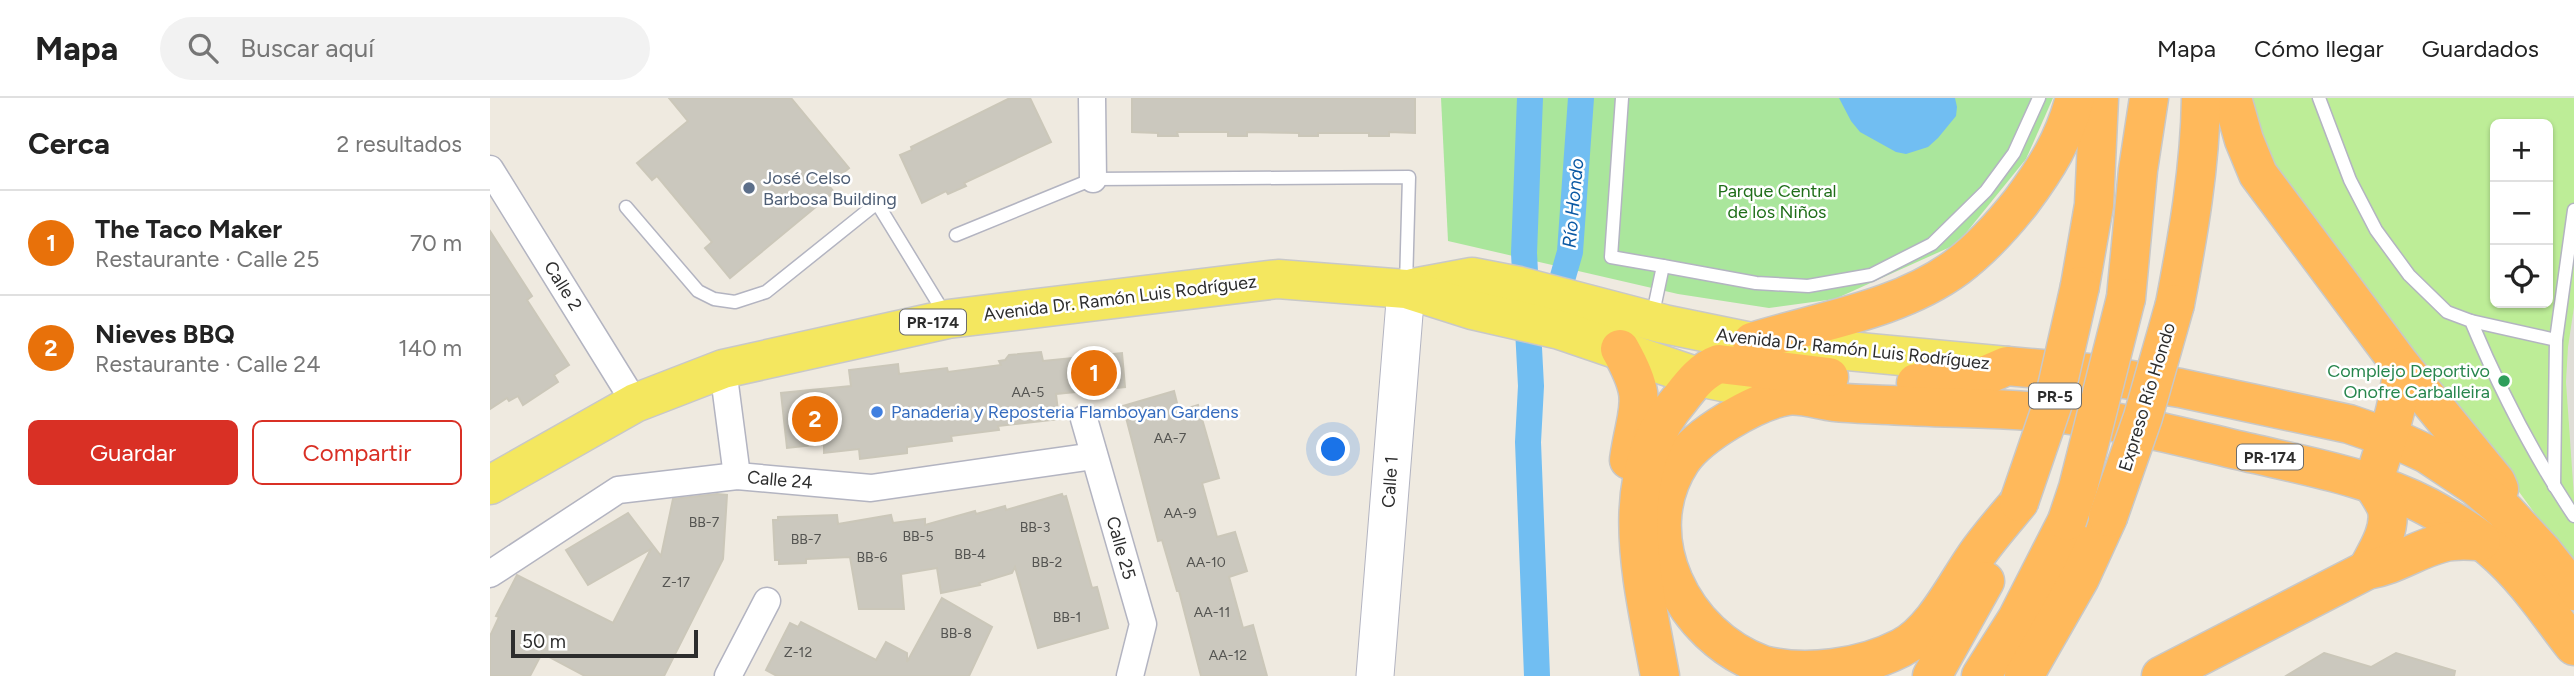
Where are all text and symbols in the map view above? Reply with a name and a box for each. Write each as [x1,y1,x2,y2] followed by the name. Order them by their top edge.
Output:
[160,17,650,80] search box
[35,29,118,68] text: Mapa
[184,29,222,67] icon: search
[240,32,374,64] text: Buscar aquí
[2157,34,2216,63] text: Mapa
[2254,34,2384,63] text: Cómo llegar
[2422,34,2539,63] text: Guardados
[2490,119,2553,308] map controls
[2490,119,2553,182] button: +
[28,125,110,162] text: Cerca
[337,130,462,158] text: 2 resultados
[1558,157,1588,249] water label: Río Hondo
[763,167,897,210] place label: José Celso Barbosa Building
[741,180,757,196] marker: José Celso Barbosa Building
[1717,180,1837,223] park label: Parque Central de los Niños
[2490,182,2553,245] button: −
[95,213,282,245] text: The Taco Maker
[46,229,56,257] text: 1
[410,229,462,257] text: 70 m
[95,245,319,273] text: Restaurante · Calle 25
[2490,245,2553,308] button: locate
[539,257,587,315] street label: Calle 2
[982,270,1258,326] street label: Avenida Dr. Ramón Luis Rodríguez
[900,310,966,334] road number: PR-174
[95,318,235,350] text: Nieves BBQ
[2114,320,2180,474] street label: Expreso Río Hondo
[1715,324,1991,374] street label: Avenida Dr. Ramón Luis Rodríguez
[44,334,58,362] text: 2
[398,334,462,362] text: 140 m
[1071,347,1117,399] pin: 1
[95,350,320,378] text: Restaurante · Calle 24
[2327,360,2490,403] place label: Complejo Deportivo Onofre Carballeira
[2496,373,2512,389] marker: Complejo Deportivo Onofre Carballeira
[1012,384,1044,401] house number: AA-5
[2029,384,2081,408] road number: PR-5
[792,393,838,445] pin: 2
[891,401,1239,423] place label: Panaderia y Reposteria Flamboyan Gardens
[869,404,885,420] marker: Panaderia y Reposteria Flamboyan Gardens
[28,420,238,485] button: Guardar
[252,420,462,485] button: Compartir
[1154,430,1187,447] house number: AA-7
[1316,432,1350,466] your location
[2237,444,2303,470] road number: PR-174
[1377,455,1403,509] street label: Calle 1
[746,466,814,494] street label: Calle 24
[1164,505,1196,522] house number: AA-9
[689,514,720,531] house number: BB-7
[1102,514,1140,582] street label: Calle 25
[1020,519,1050,536] house number: BB-3
[903,528,934,545] house number: BB-5
[791,531,822,548] house number: BB-7
[954,546,986,563] house number: BB-4
[857,549,888,566] house number: BB-6
[1032,554,1062,571] house number: BB-2
[1186,554,1226,571] house number: AA-10
[662,574,691,591] house number: Z-17
[1194,604,1230,621] house number: AA-11
[1053,609,1081,626] house number: BB-1
[940,625,972,642] house number: BB-8
[511,627,698,659] scale bar
[522,630,566,653] text: 50 m
[784,644,812,661] house number: Z-12
[1209,647,1247,664] house number: AA-12

